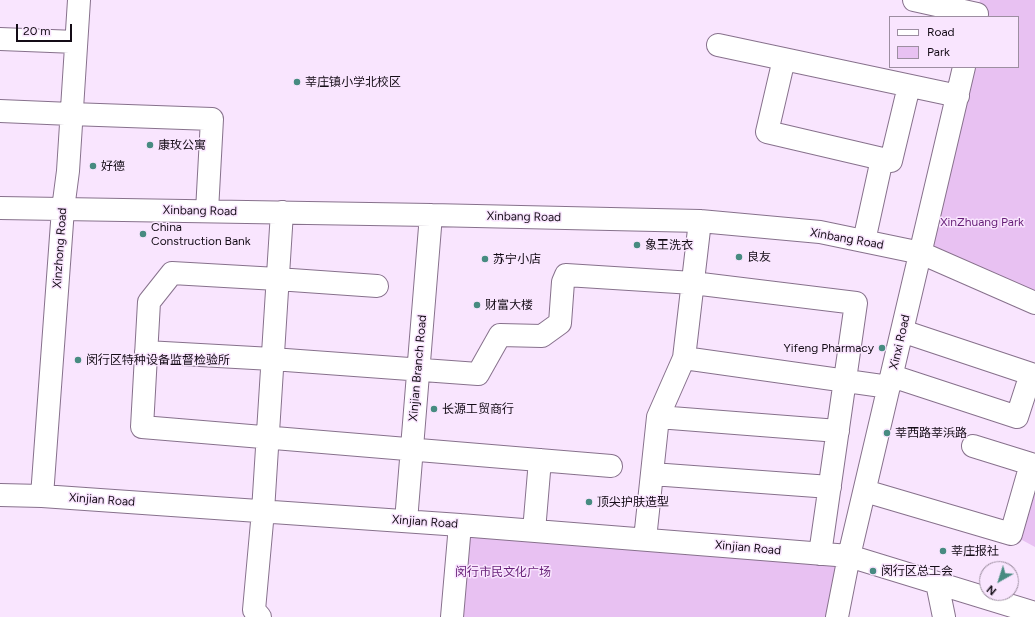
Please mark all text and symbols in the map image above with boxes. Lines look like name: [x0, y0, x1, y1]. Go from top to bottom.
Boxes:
scale bar: [18, 16, 74, 42]
legend: [889, 16, 1019, 68]
text: 20 m: [23, 24, 51, 38]
text: Road: [927, 25, 955, 39]
text: Park: [927, 45, 950, 59]
place label: 莘庄镇小学北校区: [305, 75, 401, 89]
marker: 莘庄镇小学北校区: [292, 77, 302, 87]
place label: 康玫公寓: [158, 138, 206, 152]
marker: 康玫公寓: [145, 140, 155, 150]
place label: 好德: [101, 159, 125, 173]
marker: 好德: [88, 161, 98, 171]
street label: Xinbang Road: [163, 203, 237, 219]
street label: Xinzhong Road: [50, 207, 70, 289]
street label: Xinbang Road: [487, 209, 561, 225]
park label: XinZhuang Park: [940, 215, 1024, 229]
place label: China Construction Bank: [151, 220, 251, 248]
street label: Xinbang Road: [809, 225, 885, 253]
marker: China Construction Bank: [138, 229, 148, 239]
place label: 象王洗衣: [645, 238, 693, 252]
marker: 象王洗衣: [632, 240, 642, 250]
place label: 良友: [747, 250, 771, 264]
place label: 苏宁小店: [493, 252, 541, 266]
marker: 良友: [734, 252, 744, 262]
marker: 苏宁小店: [480, 254, 490, 264]
place label: 财富大楼: [485, 298, 533, 312]
marker: 财富大楼: [472, 300, 482, 310]
street label: Xinxi Road: [887, 313, 913, 371]
street label: Xinjian Branch Road: [406, 314, 430, 422]
place label: Yifeng Pharmacy: [784, 341, 874, 355]
marker: Yifeng Pharmacy: [877, 343, 887, 353]
place label: 闵行区特种设备监督检验所: [86, 353, 230, 367]
marker: 闵行区特种设备监督检验所: [73, 355, 83, 365]
place label: 长源工贸商行: [442, 402, 514, 416]
marker: 长源工贸商行: [429, 404, 439, 414]
place label: 莘西路莘浜路: [895, 426, 967, 440]
marker: 莘西路莘浜路: [882, 428, 892, 438]
street label: Xinjian Road: [68, 491, 136, 509]
place label: 顶尖护肤造型: [597, 495, 669, 509]
marker: 顶尖护肤造型: [584, 497, 594, 507]
street label: Xinjian Road: [391, 513, 459, 531]
street label: Xinjian Road: [714, 538, 782, 558]
place label: 莘庄报社: [951, 544, 999, 558]
marker: 莘庄报社: [938, 546, 948, 556]
north arrow: [979, 561, 1019, 601]
place label: 闵行区总工会: [881, 564, 953, 578]
park label: 闵行市民文化广场: [455, 565, 551, 579]
marker: 闵行区总工会: [868, 566, 878, 576]
text: N: [984, 582, 999, 598]

